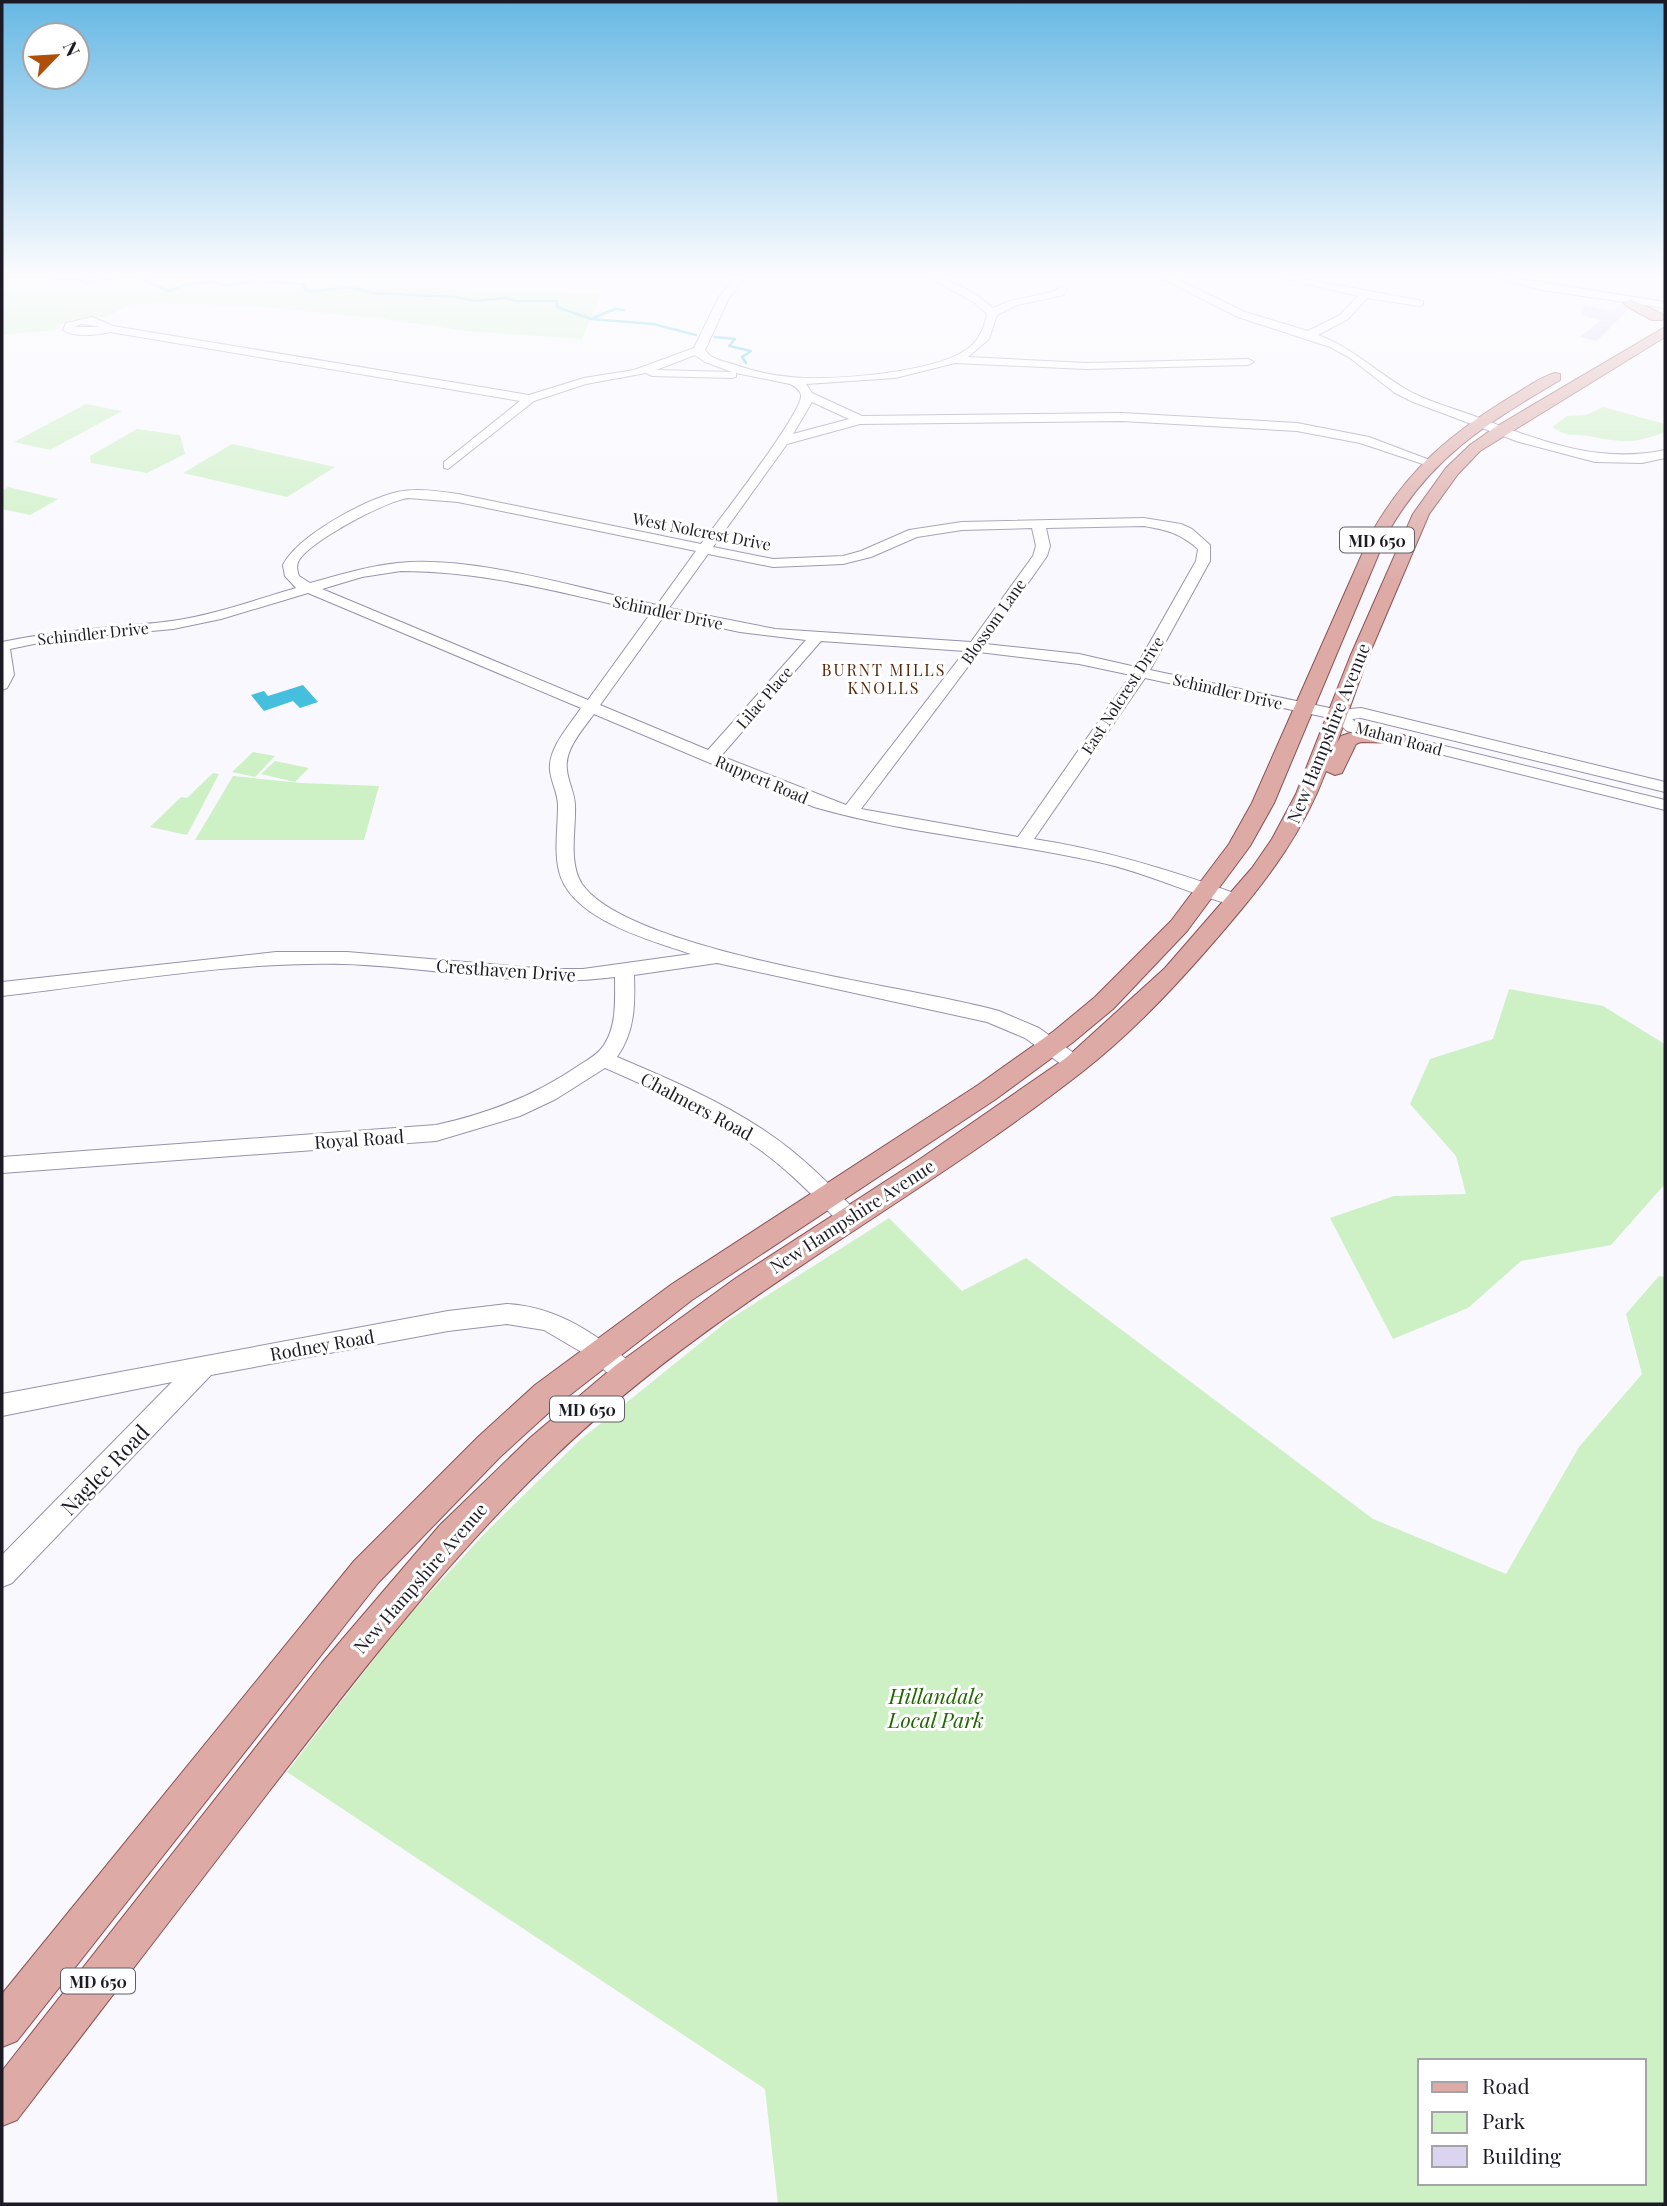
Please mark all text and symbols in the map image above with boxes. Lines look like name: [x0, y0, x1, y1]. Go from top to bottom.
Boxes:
north arrow: [21, 21, 91, 91]
text: N: [58, 37, 87, 60]
street label: West Nolcrest Drive: [630, 507, 773, 555]
road number: MD 650: [1340, 527, 1414, 552]
street label: Blossom Lane: [956, 574, 1030, 668]
street label: Schindler Drive: [611, 590, 725, 634]
street label: Schindler Drive: [36, 617, 150, 649]
street label: East Nolcrest Drive: [1076, 632, 1168, 758]
street label: New Hampshire Avenue: [1281, 639, 1375, 827]
district label: BURNT MILLS KNOLLS: [822, 659, 946, 698]
street label: Lilac Place: [731, 661, 797, 733]
street label: Schindler Drive: [1171, 668, 1285, 714]
street label: Mahan Road: [1353, 716, 1445, 760]
street label: Ruppert Road: [712, 750, 812, 808]
street label: Cresthaven Drive: [435, 953, 577, 987]
street label: Chalmers Road: [637, 1066, 758, 1146]
street label: Royal Road: [313, 1124, 405, 1154]
street label: New Hampshire Avenue: [765, 1154, 939, 1278]
street label: Rodney Road: [268, 1324, 377, 1366]
road number: MD 650: [550, 1396, 624, 1422]
street label: Naglee Road: [54, 1418, 154, 1520]
street label: New Hampshire Avenue: [348, 1498, 492, 1658]
park label: Hillandale Local Park: [887, 1681, 984, 1733]
road number: MD 650: [61, 1968, 135, 1994]
legend: [1418, 2059, 1646, 2185]
text: Road: [1482, 2071, 1530, 2099]
text: Park: [1482, 2106, 1526, 2134]
text: Building: [1482, 2141, 1561, 2169]

